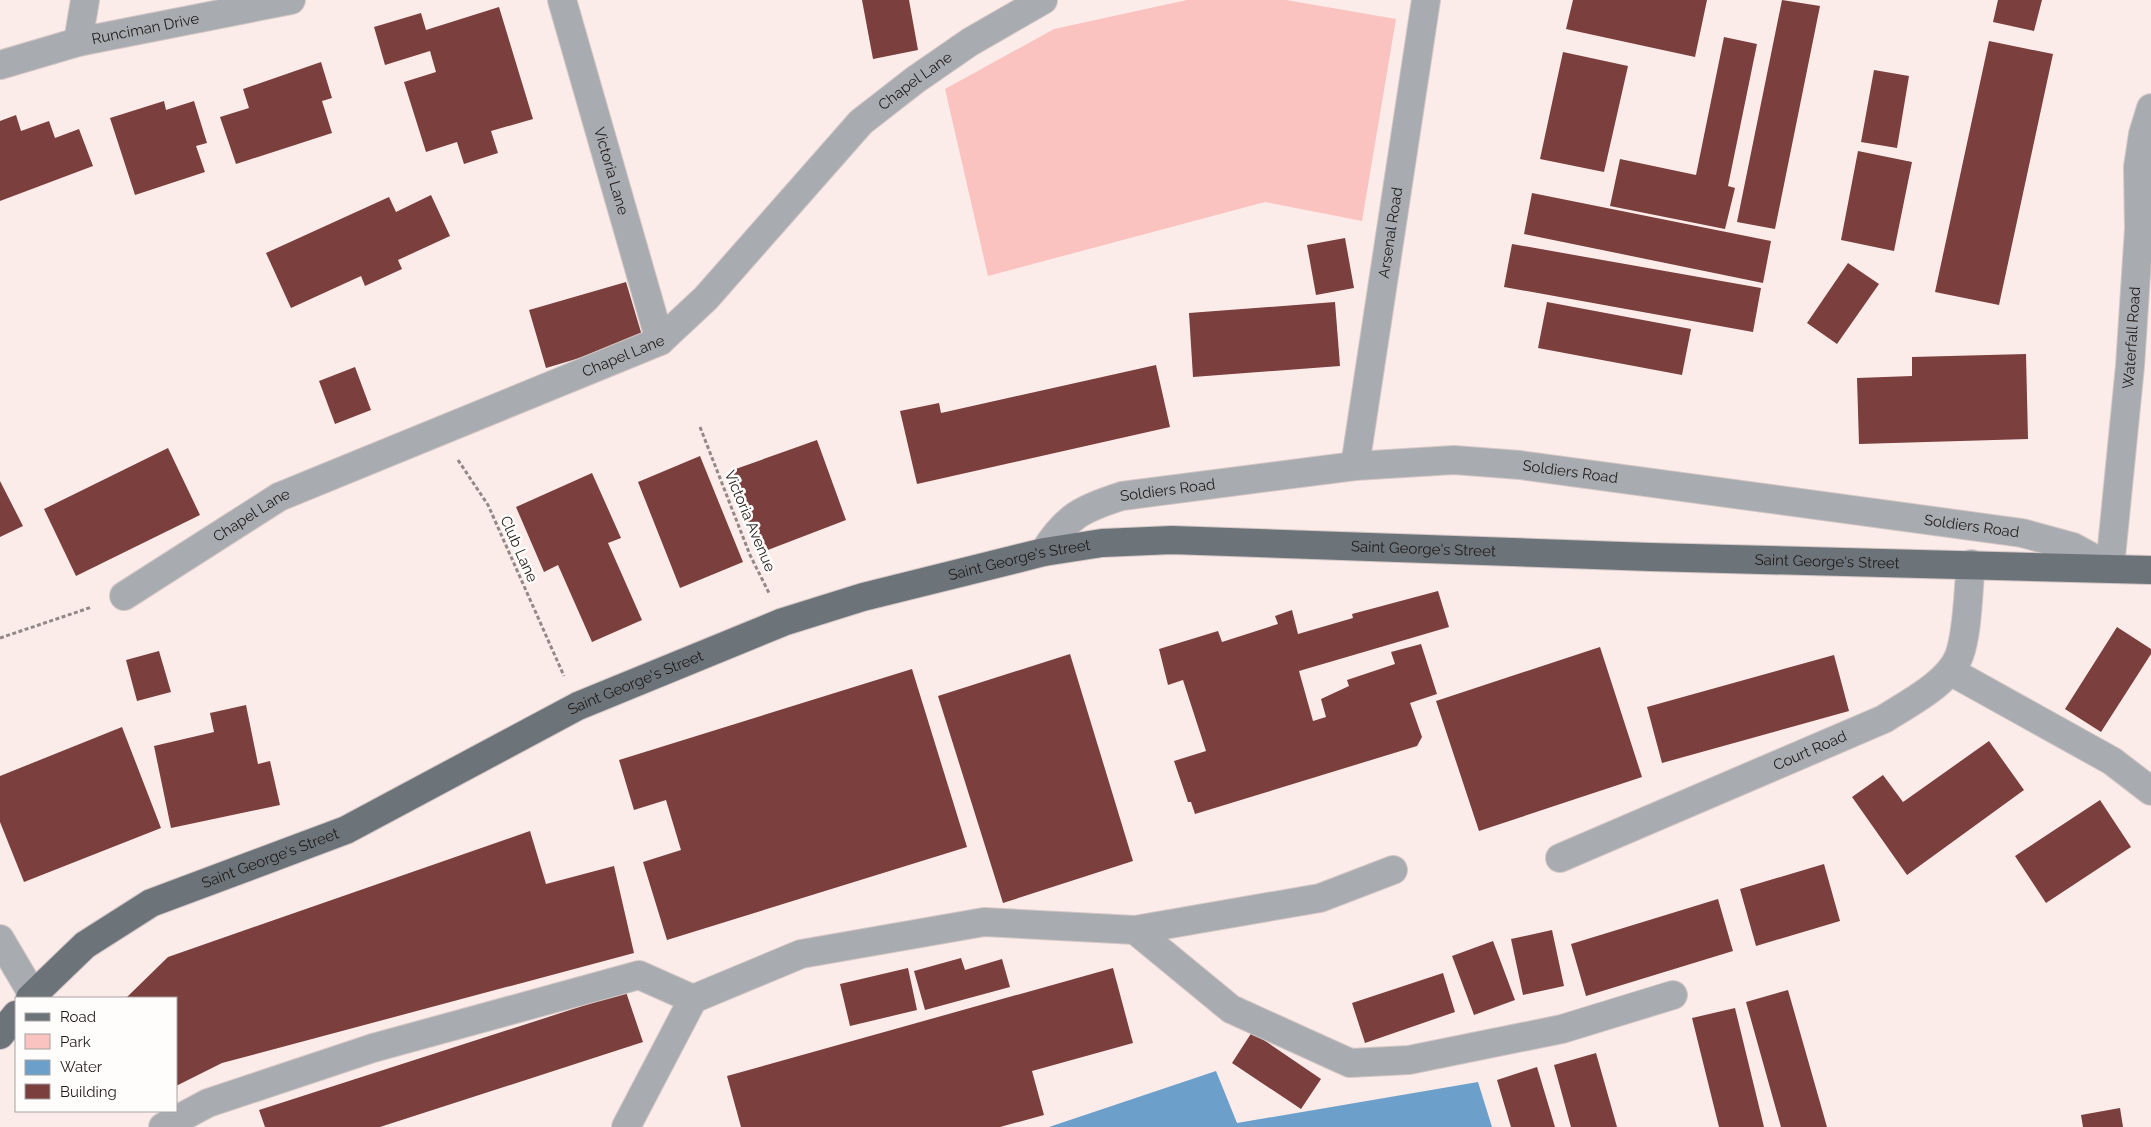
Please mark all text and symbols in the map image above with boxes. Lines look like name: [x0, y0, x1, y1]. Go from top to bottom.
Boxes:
street label: Runciman Drive: [90, 9, 201, 48]
street label: Chapel Lane: [875, 48, 956, 114]
street label: Victoria Lane: [590, 125, 632, 217]
street label: Arsenal Road: [1375, 186, 1406, 279]
street label: Waterfall Road: [2119, 286, 2144, 390]
street label: Chapel Lane: [580, 331, 667, 381]
street label: Soldiers Road: [1522, 456, 1619, 487]
street label: Victoria Avenue: [721, 468, 780, 574]
street label: Soldiers Road: [1119, 475, 1216, 505]
street label: Chapel Lane: [210, 485, 293, 546]
street label: Soldiers Road: [1923, 511, 2020, 542]
street label: Club Lane: [496, 513, 542, 585]
street label: Saint George's Street: [946, 536, 1092, 584]
street label: Saint George's Street: [1350, 537, 1496, 561]
street label: Saint George's Street: [1754, 551, 1900, 572]
street label: Saint George's Street: [565, 647, 706, 719]
street label: Court Road: [1770, 727, 1850, 774]
street label: Saint George's Street: [199, 824, 341, 892]
legend: [15, 997, 178, 1112]
text: Road: [60, 1008, 96, 1026]
text: Park: [60, 1033, 91, 1051]
text: Water: [60, 1058, 103, 1076]
text: Building: [60, 1083, 117, 1101]

